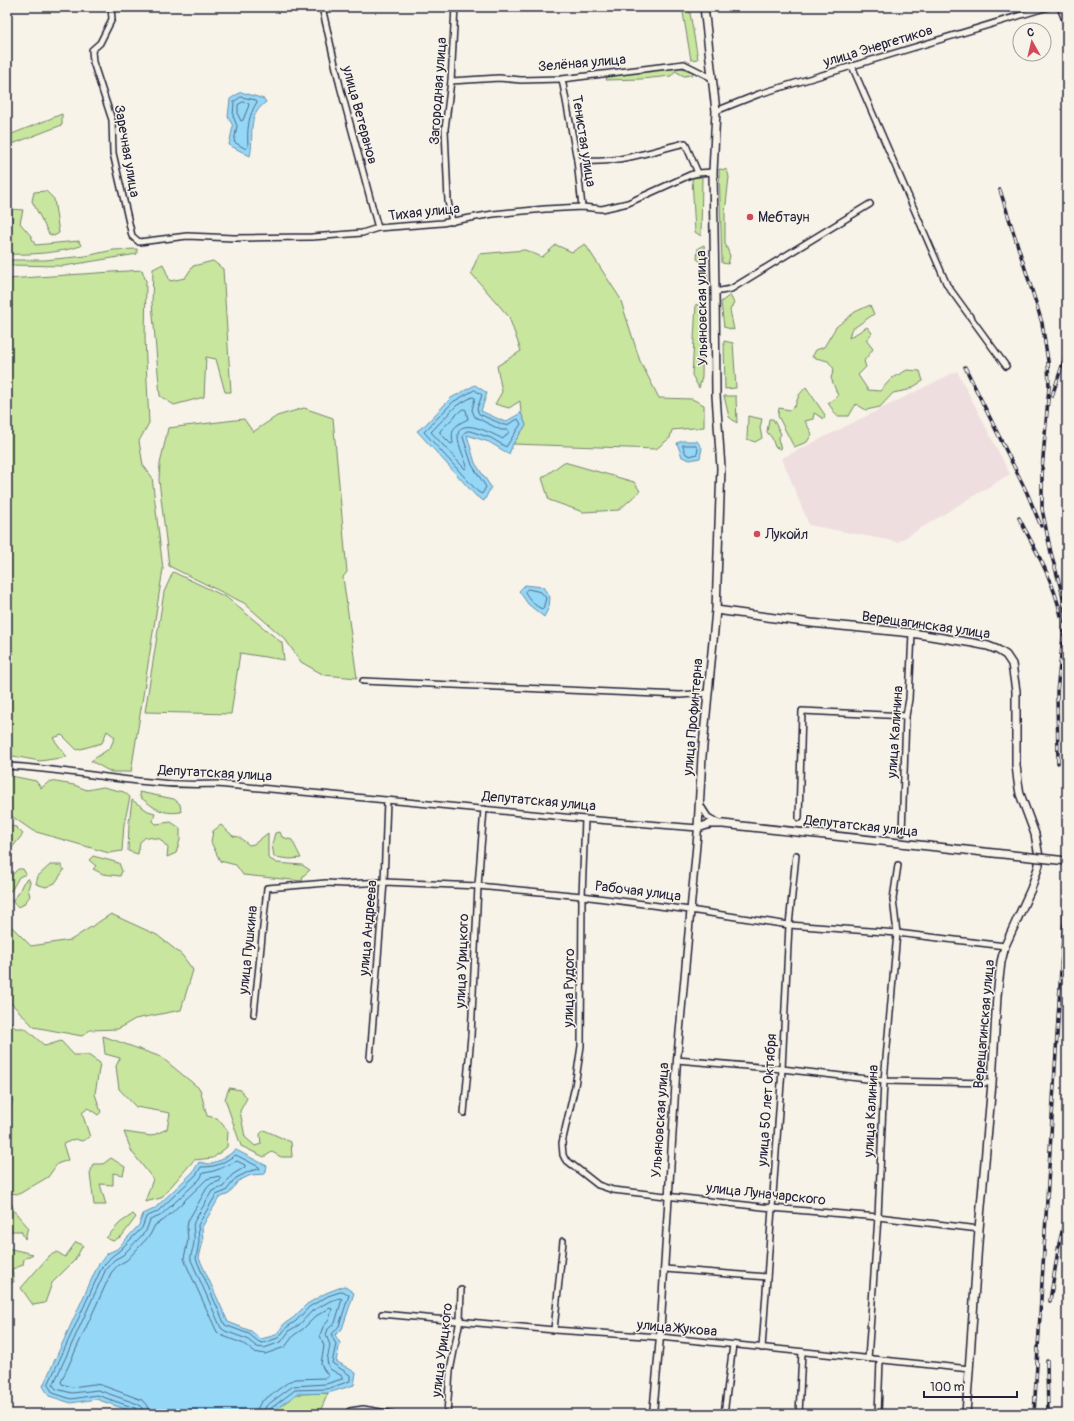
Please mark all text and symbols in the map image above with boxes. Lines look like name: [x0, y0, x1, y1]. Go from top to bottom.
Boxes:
street label: улица Энергетиков: [820, 21, 935, 71]
north arrow: [1012, 22, 1052, 62]
text: С: [1026, 26, 1035, 40]
street label: Загородная улица: [426, 37, 450, 145]
street label: Зелёная улица: [537, 51, 627, 75]
street label: улица Ветеранов: [338, 63, 381, 166]
street label: Тенистая улица: [568, 94, 600, 188]
street label: Заречная улица: [111, 103, 143, 199]
street label: Тихая улица: [387, 200, 461, 224]
place label: Мебтаун: [758, 209, 810, 226]
marker: Мебтаун: [745, 212, 755, 222]
street label: Ульяновская улица: [692, 250, 712, 366]
place label: Лукойл: [764, 526, 808, 543]
marker: Лукойл: [752, 529, 762, 539]
street label: Верещагинская улица: [861, 608, 991, 642]
street label: улица Профинтерна: [679, 658, 707, 777]
street label: улица Калинина: [883, 685, 907, 780]
street label: Депутатская улица: [156, 761, 273, 784]
street label: Депутатская улица: [480, 787, 597, 814]
street label: Депутатская улица: [802, 811, 919, 840]
street label: Рабочая улица: [594, 877, 682, 905]
street label: улица Андреева: [355, 879, 381, 978]
street label: улица Пушкина: [235, 905, 261, 996]
street label: улица Урицкого: [452, 913, 472, 1010]
street label: улица Рудого: [560, 948, 578, 1029]
street label: Верещагинская улица: [970, 959, 998, 1089]
street label: улица 50 лет Октября: [754, 1033, 780, 1168]
street label: Ульяновская улица: [647, 1062, 673, 1178]
street label: улица Калинина: [860, 1064, 882, 1159]
street label: улица Луначарского: [704, 1179, 827, 1209]
street label: улица Урицкого: [428, 1301, 456, 1399]
street label: улица Жукова: [635, 1316, 718, 1340]
scale bar: [924, 1373, 1017, 1399]
text: 100 m: [930, 1380, 965, 1395]

